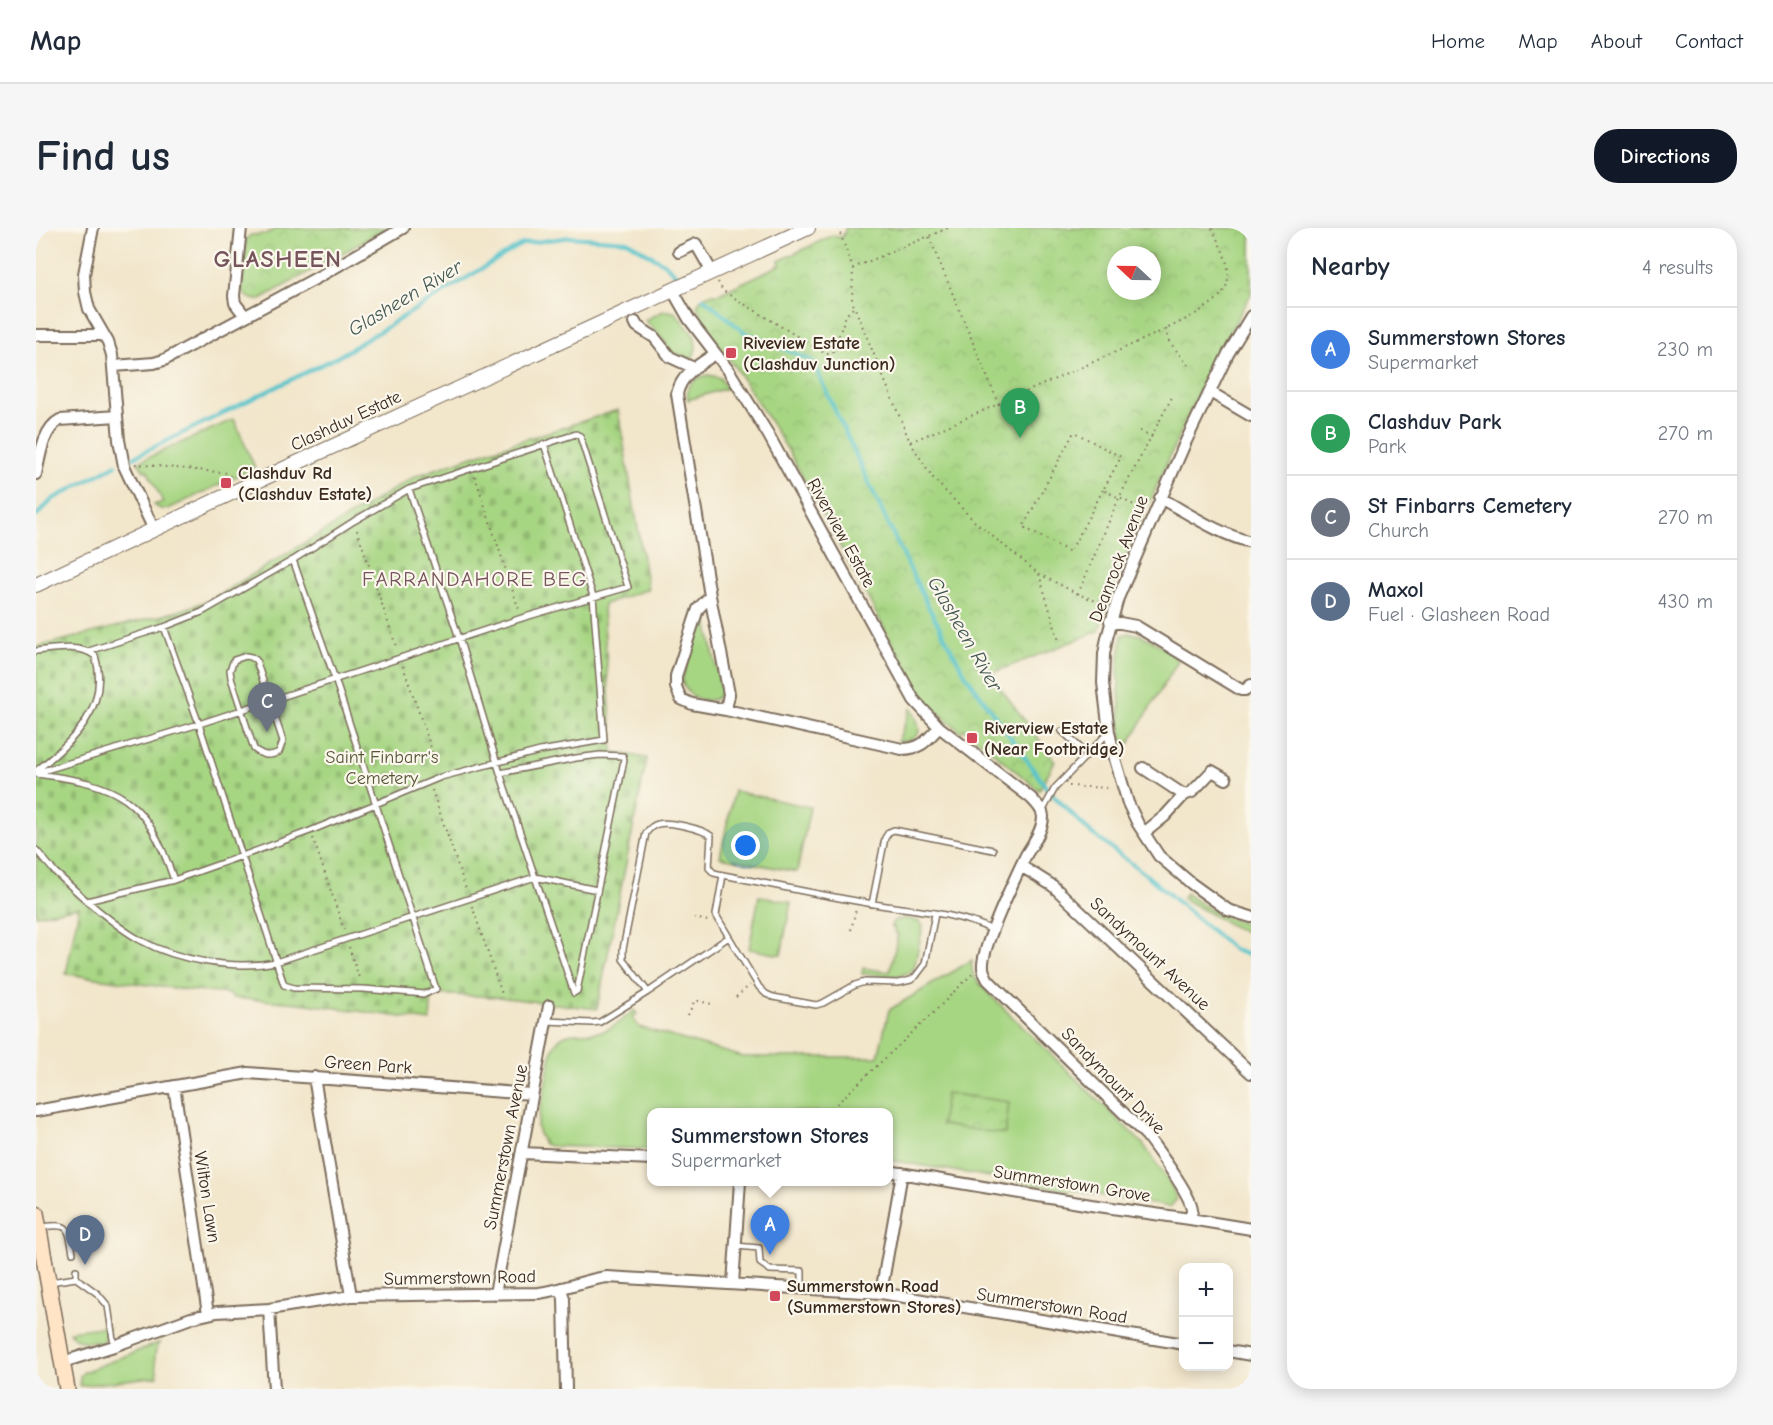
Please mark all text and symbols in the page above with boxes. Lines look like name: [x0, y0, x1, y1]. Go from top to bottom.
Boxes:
text: Map: [30, 25, 81, 57]
text: Home: [1431, 29, 1485, 53]
text: Map: [1518, 29, 1558, 53]
text: About: [1591, 29, 1642, 53]
text: Contact: [1675, 29, 1743, 53]
button: Directions: [1594, 129, 1737, 183]
text: Find us: [36, 132, 170, 181]
district label: GLASHEEN: [214, 245, 342, 273]
north arrow: [1107, 246, 1161, 300]
text: Nearby: [1311, 252, 1390, 282]
water label: Glasheen River: [344, 254, 467, 341]
text: 4 results: [1642, 256, 1713, 279]
text: Summerstown Stores: [1368, 325, 1565, 351]
place label: Riveview Estate (Clashduv Junction): [743, 333, 895, 375]
text: A: [1325, 338, 1336, 361]
text: 230 m: [1657, 338, 1713, 361]
marker: Riveview Estate (Clashduv Junction): [724, 346, 738, 360]
text: Supermarket: [1368, 351, 1478, 374]
street label: Clashduv Estate: [287, 386, 405, 456]
pin: B: [1000, 388, 1040, 438]
text: Clashduv Park: [1368, 409, 1502, 435]
text: B: [1324, 422, 1337, 445]
text: 270 m: [1658, 422, 1713, 445]
text: Park: [1368, 435, 1406, 458]
place label: Clashduv Rd (Clashduv Estate): [238, 463, 372, 505]
street label: Riverview Estate: [802, 475, 880, 591]
marker: Clashduv Rd (Clashduv Estate): [219, 476, 233, 490]
street label: Deanrock Avenue: [1085, 493, 1153, 625]
text: St Finbarrs Cemetery: [1368, 493, 1572, 519]
text: C: [1324, 506, 1337, 529]
text: 270 m: [1658, 506, 1713, 529]
text: Church: [1368, 519, 1429, 542]
district label: FARRANDAHORE BEG: [362, 567, 588, 591]
water label: Glasheen River: [923, 573, 1008, 696]
text: Maxol: [1368, 577, 1424, 603]
text: D: [1324, 590, 1337, 613]
text: 430 m: [1658, 590, 1713, 613]
text: Fuel · Glasheen Road: [1368, 603, 1550, 626]
pin: C: [248, 682, 286, 732]
place label: Riverview Estate (Near Footbridge): [984, 718, 1124, 760]
marker: Riverview Estate (Near Footbridge): [965, 731, 979, 745]
park label: Saint Finbarr's Cemetery: [325, 747, 439, 789]
your location: [731, 831, 760, 860]
street label: Sandymount Avenue: [1086, 893, 1214, 1015]
street label: Sandymount Drive: [1057, 1023, 1169, 1139]
street label: Green Park: [323, 1051, 413, 1079]
street label: Summerstown Avenue: [480, 1062, 532, 1232]
popup: [647, 1108, 893, 1186]
text: Summerstown Stores: [671, 1123, 869, 1149]
text: Supermarket: [671, 1149, 781, 1172]
street label: Wilton Lawn: [189, 1150, 225, 1244]
street label: Summerstown Grove: [992, 1161, 1152, 1207]
pin: A: [750, 1206, 790, 1255]
pin: D: [65, 1216, 104, 1265]
map controls: [1179, 1263, 1233, 1371]
button: +: [1179, 1263, 1233, 1317]
street label: Summerstown Road: [384, 1266, 536, 1290]
place label: Summerstown Road (Summerstown Stores): [787, 1276, 961, 1318]
street label: Summerstown Road: [975, 1284, 1129, 1328]
marker: Summerstown Road (Summerstown Stores): [768, 1289, 782, 1303]
button: −: [1179, 1317, 1233, 1371]

